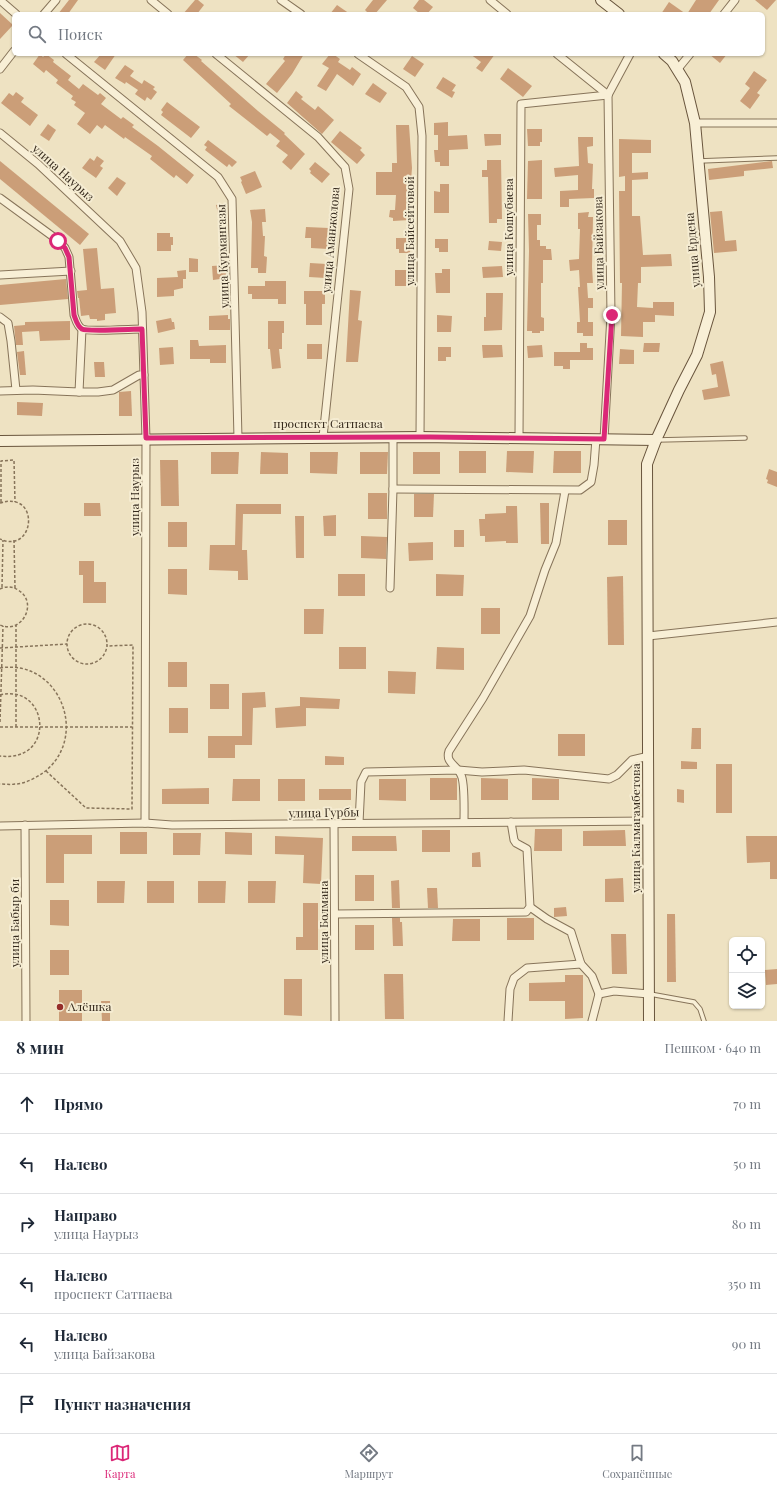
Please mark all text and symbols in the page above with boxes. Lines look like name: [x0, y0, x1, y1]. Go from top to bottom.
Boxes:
search box: [12, 12, 765, 56]
icon: search: [26, 23, 48, 45]
text: Поиск: [58, 24, 103, 44]
street label: улица Наурыз: [29, 140, 98, 205]
street label: улица Байсейтовой: [401, 176, 417, 287]
street label: улица Кошубаева: [500, 178, 516, 277]
street label: улица Аманжолова: [317, 186, 343, 295]
street label: улица Байзакова: [589, 196, 607, 291]
street label: улица Курмангазы: [212, 204, 232, 309]
street label: улица Ердена: [681, 212, 703, 289]
route start: [49, 232, 67, 250]
route end: [603, 306, 621, 324]
street label: проспект Сатпаева: [273, 415, 383, 431]
street label: улица Наурыз: [126, 458, 142, 537]
street label: улица Калмагамбетова: [627, 763, 643, 894]
street label: улица Гурбы: [288, 803, 359, 821]
street label: улица Бабыр би: [6, 878, 22, 968]
street label: улица Болмана: [315, 881, 331, 964]
map controls: [729, 937, 765, 1009]
button: locate: [729, 937, 765, 973]
button: layers: [729, 973, 765, 1009]
place label: Алёшка: [67, 998, 111, 1014]
marker: Алёшка: [55, 1002, 65, 1012]
text: 8 мин: [16, 1036, 64, 1058]
text: Пешком · 640 m: [665, 1039, 761, 1056]
icon: ahead: [16, 1093, 38, 1115]
text: Прямо: [54, 1094, 103, 1114]
text: 70 m: [733, 1095, 761, 1112]
icon: left: [16, 1153, 38, 1175]
text: Налево: [54, 1154, 107, 1174]
text: 50 m: [733, 1155, 761, 1172]
text: Направо: [54, 1205, 117, 1225]
icon: right: [16, 1213, 38, 1235]
text: 80 m: [732, 1215, 761, 1232]
text: улица Наурыз: [54, 1225, 139, 1242]
text: Налево: [54, 1265, 107, 1285]
icon: left: [16, 1273, 38, 1295]
text: 350 m: [727, 1275, 761, 1292]
text: проспект Сатпаева: [54, 1285, 173, 1302]
text: Налево: [54, 1325, 107, 1345]
icon: left: [16, 1333, 38, 1355]
text: 90 m: [732, 1335, 761, 1352]
text: улица Байзакова: [54, 1345, 155, 1362]
icon: arrive: [16, 1393, 38, 1415]
text: Пункт назначения: [54, 1394, 191, 1414]
tab: Карта: [105, 1442, 135, 1481]
tab: Маршрут: [345, 1442, 393, 1481]
tab: Сохранённые: [602, 1442, 672, 1481]

